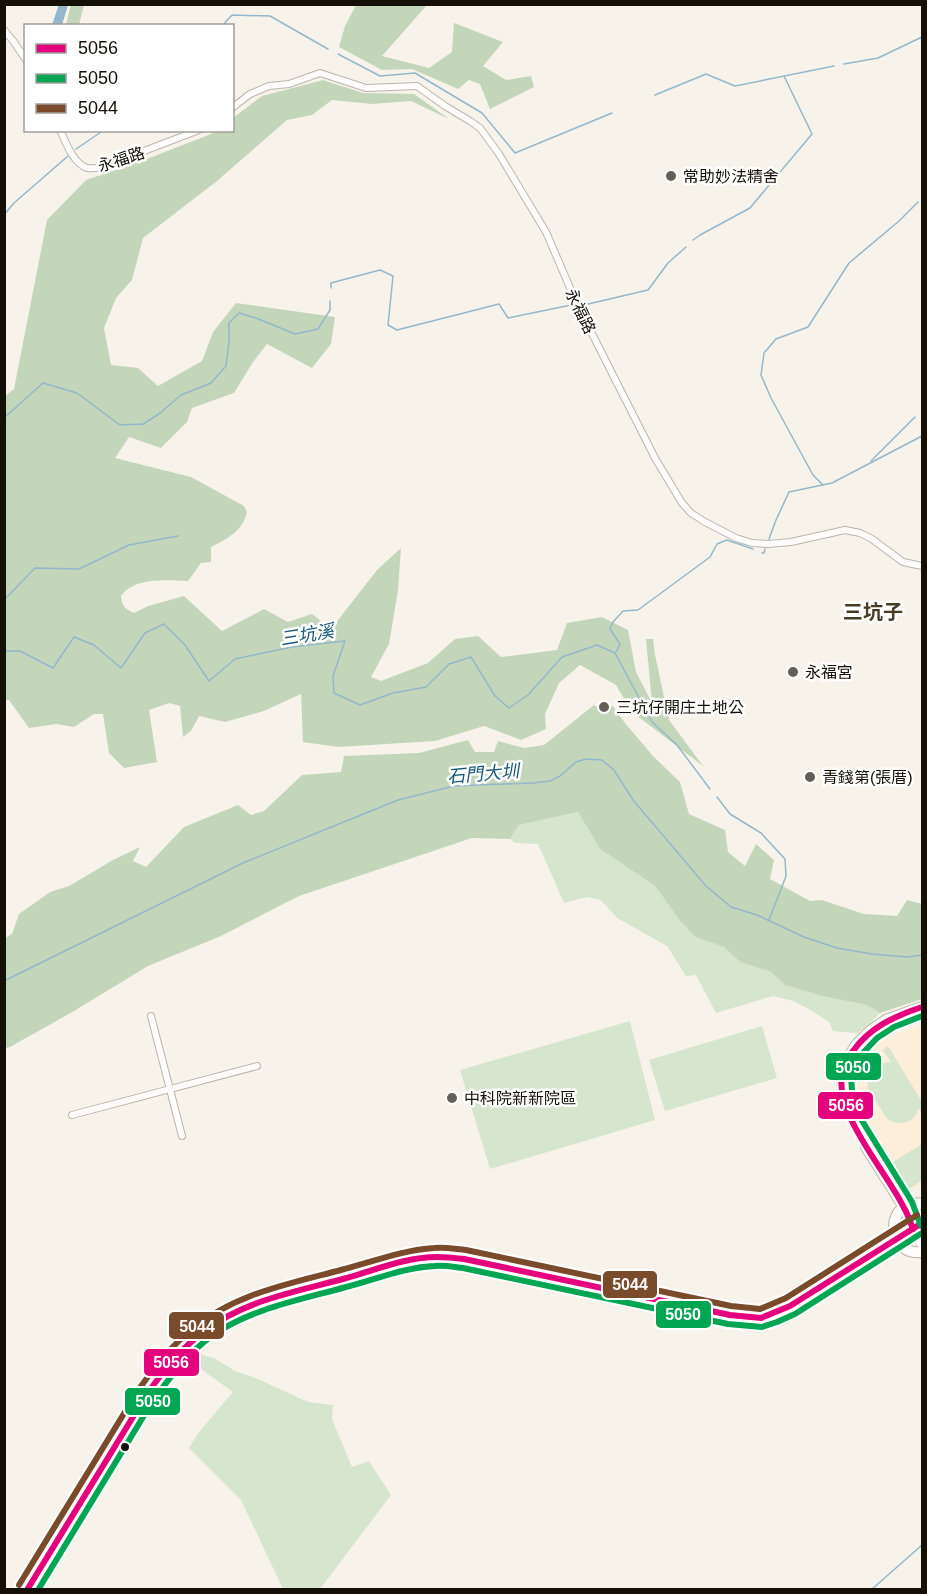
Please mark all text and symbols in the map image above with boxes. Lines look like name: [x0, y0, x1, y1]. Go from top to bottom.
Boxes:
legend: [24, 24, 234, 132]
text: 5056: [78, 38, 118, 58]
text: 5050: [78, 68, 118, 88]
text: 5044: [78, 98, 118, 118]
street label: 永福路: [96, 144, 147, 175]
place label: 常助妙法精舍: [683, 168, 779, 185]
marker: 常助妙法精舍: [664, 169, 678, 183]
street label: 永福路: [562, 286, 599, 337]
district label: 三坑子: [843, 601, 903, 623]
water label: 三坑溪: [279, 620, 338, 649]
place label: 永福宮: [805, 664, 853, 681]
marker: 永福宮: [786, 665, 800, 679]
place label: 三坑仔開庄土地公: [616, 699, 744, 716]
marker: 三坑仔開庄土地公: [597, 700, 611, 714]
water label: 石門大圳: [446, 761, 523, 787]
place label: 青錢第(張厝): [822, 769, 913, 786]
marker: 青錢第(張厝): [803, 770, 817, 784]
line badge: 5050: [825, 1052, 882, 1081]
text: 5050: [835, 1059, 871, 1076]
place label: 中科院新新院區: [464, 1090, 576, 1107]
marker: 中科院新新院區: [445, 1091, 459, 1105]
line badge: 5056: [817, 1091, 874, 1120]
text: 5056: [828, 1097, 864, 1114]
line badge: 5044: [602, 1270, 658, 1299]
text: 5044: [612, 1276, 648, 1293]
line badge: 5050: [655, 1300, 712, 1329]
text: 5050: [665, 1306, 701, 1323]
line badge: 5044: [168, 1311, 225, 1340]
text: 5044: [179, 1318, 215, 1335]
line badge: 5056: [143, 1348, 200, 1377]
text: 5056: [153, 1354, 189, 1371]
line badge: 5050: [124, 1387, 181, 1416]
text: 5050: [135, 1393, 171, 1410]
unlabelled marker: [119, 1441, 131, 1453]

